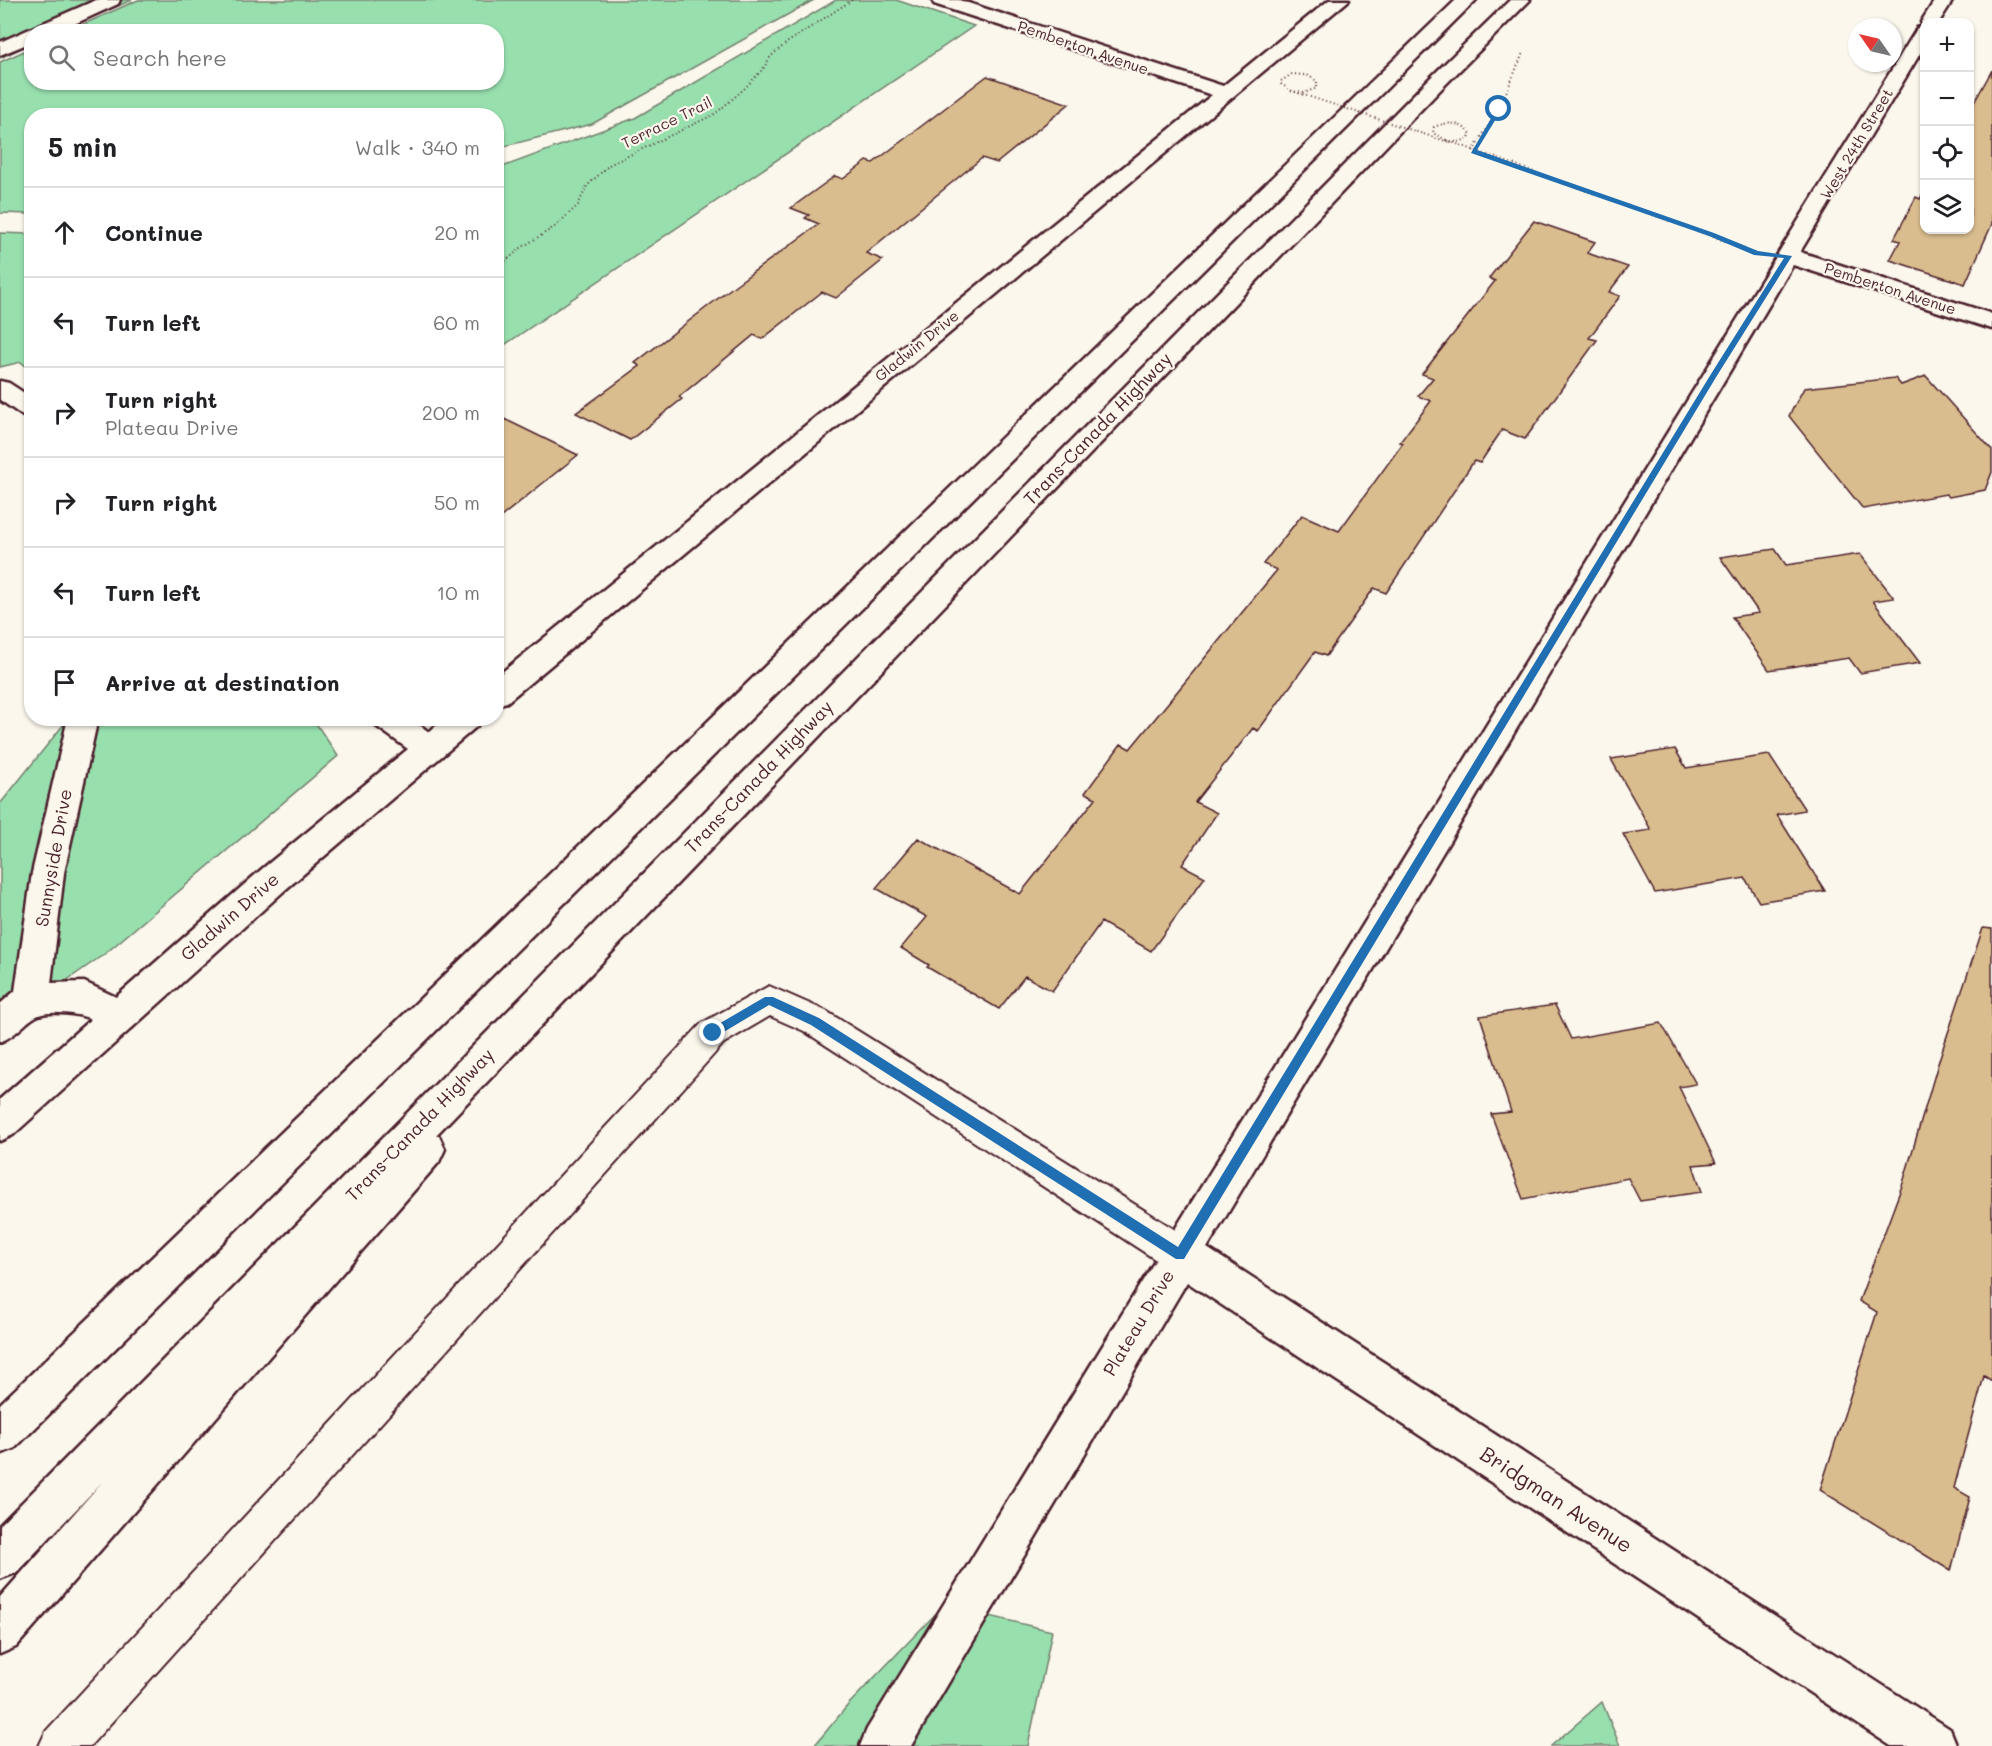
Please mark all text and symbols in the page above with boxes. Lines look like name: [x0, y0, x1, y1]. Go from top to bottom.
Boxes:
street label: Pemberton Avenue: [1015, 15, 1151, 79]
north arrow: [1848, 18, 1902, 72]
map controls: [1920, 18, 1974, 234]
button: +: [1920, 18, 1974, 72]
search box: [24, 24, 504, 90]
icon: search: [45, 41, 78, 74]
text: Search here: [93, 43, 227, 72]
button: −: [1920, 72, 1974, 126]
street label: West 24th Street: [1815, 84, 1897, 203]
street label: Terrace Trail: [618, 92, 715, 153]
route start: [1485, 95, 1511, 121]
button: locate: [1920, 126, 1974, 180]
text: 5 min: [48, 130, 117, 164]
text: Walk · 340 m: [355, 134, 480, 160]
button: layers: [1920, 180, 1974, 234]
icon: ahead: [48, 216, 81, 249]
text: Continue: [105, 218, 203, 247]
text: 20 m: [434, 219, 480, 245]
street label: Pemberton Avenue: [1822, 257, 1959, 319]
street label: Gladwin Drive: [870, 305, 963, 385]
icon: left: [48, 306, 81, 339]
text: Turn left: [105, 308, 201, 337]
text: 60 m: [433, 309, 480, 335]
street label: Trans-Canada Highway: [1018, 347, 1177, 510]
text: Turn right: [105, 385, 217, 414]
icon: right: [48, 396, 81, 429]
text: 200 m: [422, 399, 480, 425]
text: Plateau Drive: [105, 414, 239, 440]
icon: right: [48, 486, 81, 519]
text: Turn right: [105, 488, 217, 517]
text: 50 m: [434, 489, 480, 515]
icon: left: [48, 576, 81, 609]
text: Turn left: [105, 578, 201, 607]
text: 10 m: [436, 579, 480, 605]
icon: arrive: [48, 666, 81, 699]
text: Arrive at destination: [105, 668, 340, 697]
street label: Trans-Canada Highway: [679, 695, 838, 858]
street label: Sunnyside Drive: [29, 787, 77, 929]
street label: Gladwin Drive: [175, 867, 284, 966]
route end: [699, 1019, 725, 1045]
street label: Trans-Canada Highway: [340, 1043, 499, 1206]
street label: Plateau Drive: [1097, 1265, 1179, 1380]
street label: Bridgman Avenue: [1476, 1439, 1638, 1558]

